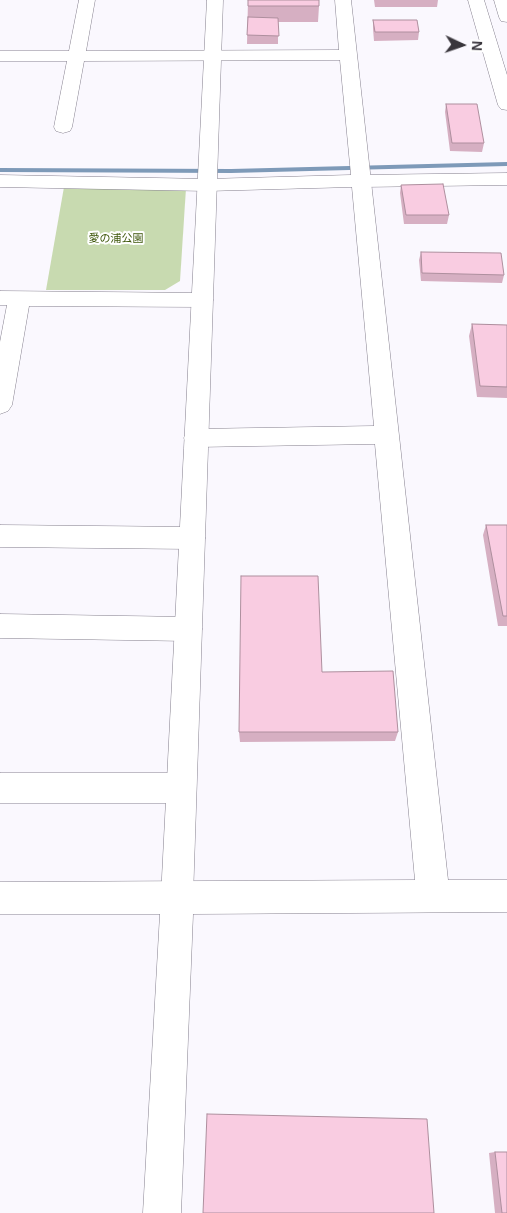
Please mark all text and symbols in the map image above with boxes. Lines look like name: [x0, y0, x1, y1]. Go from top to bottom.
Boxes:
north arrow: [437, 20, 487, 70]
text: N: [469, 40, 485, 51]
park label: 愛の浦公園: [89, 232, 143, 246]

